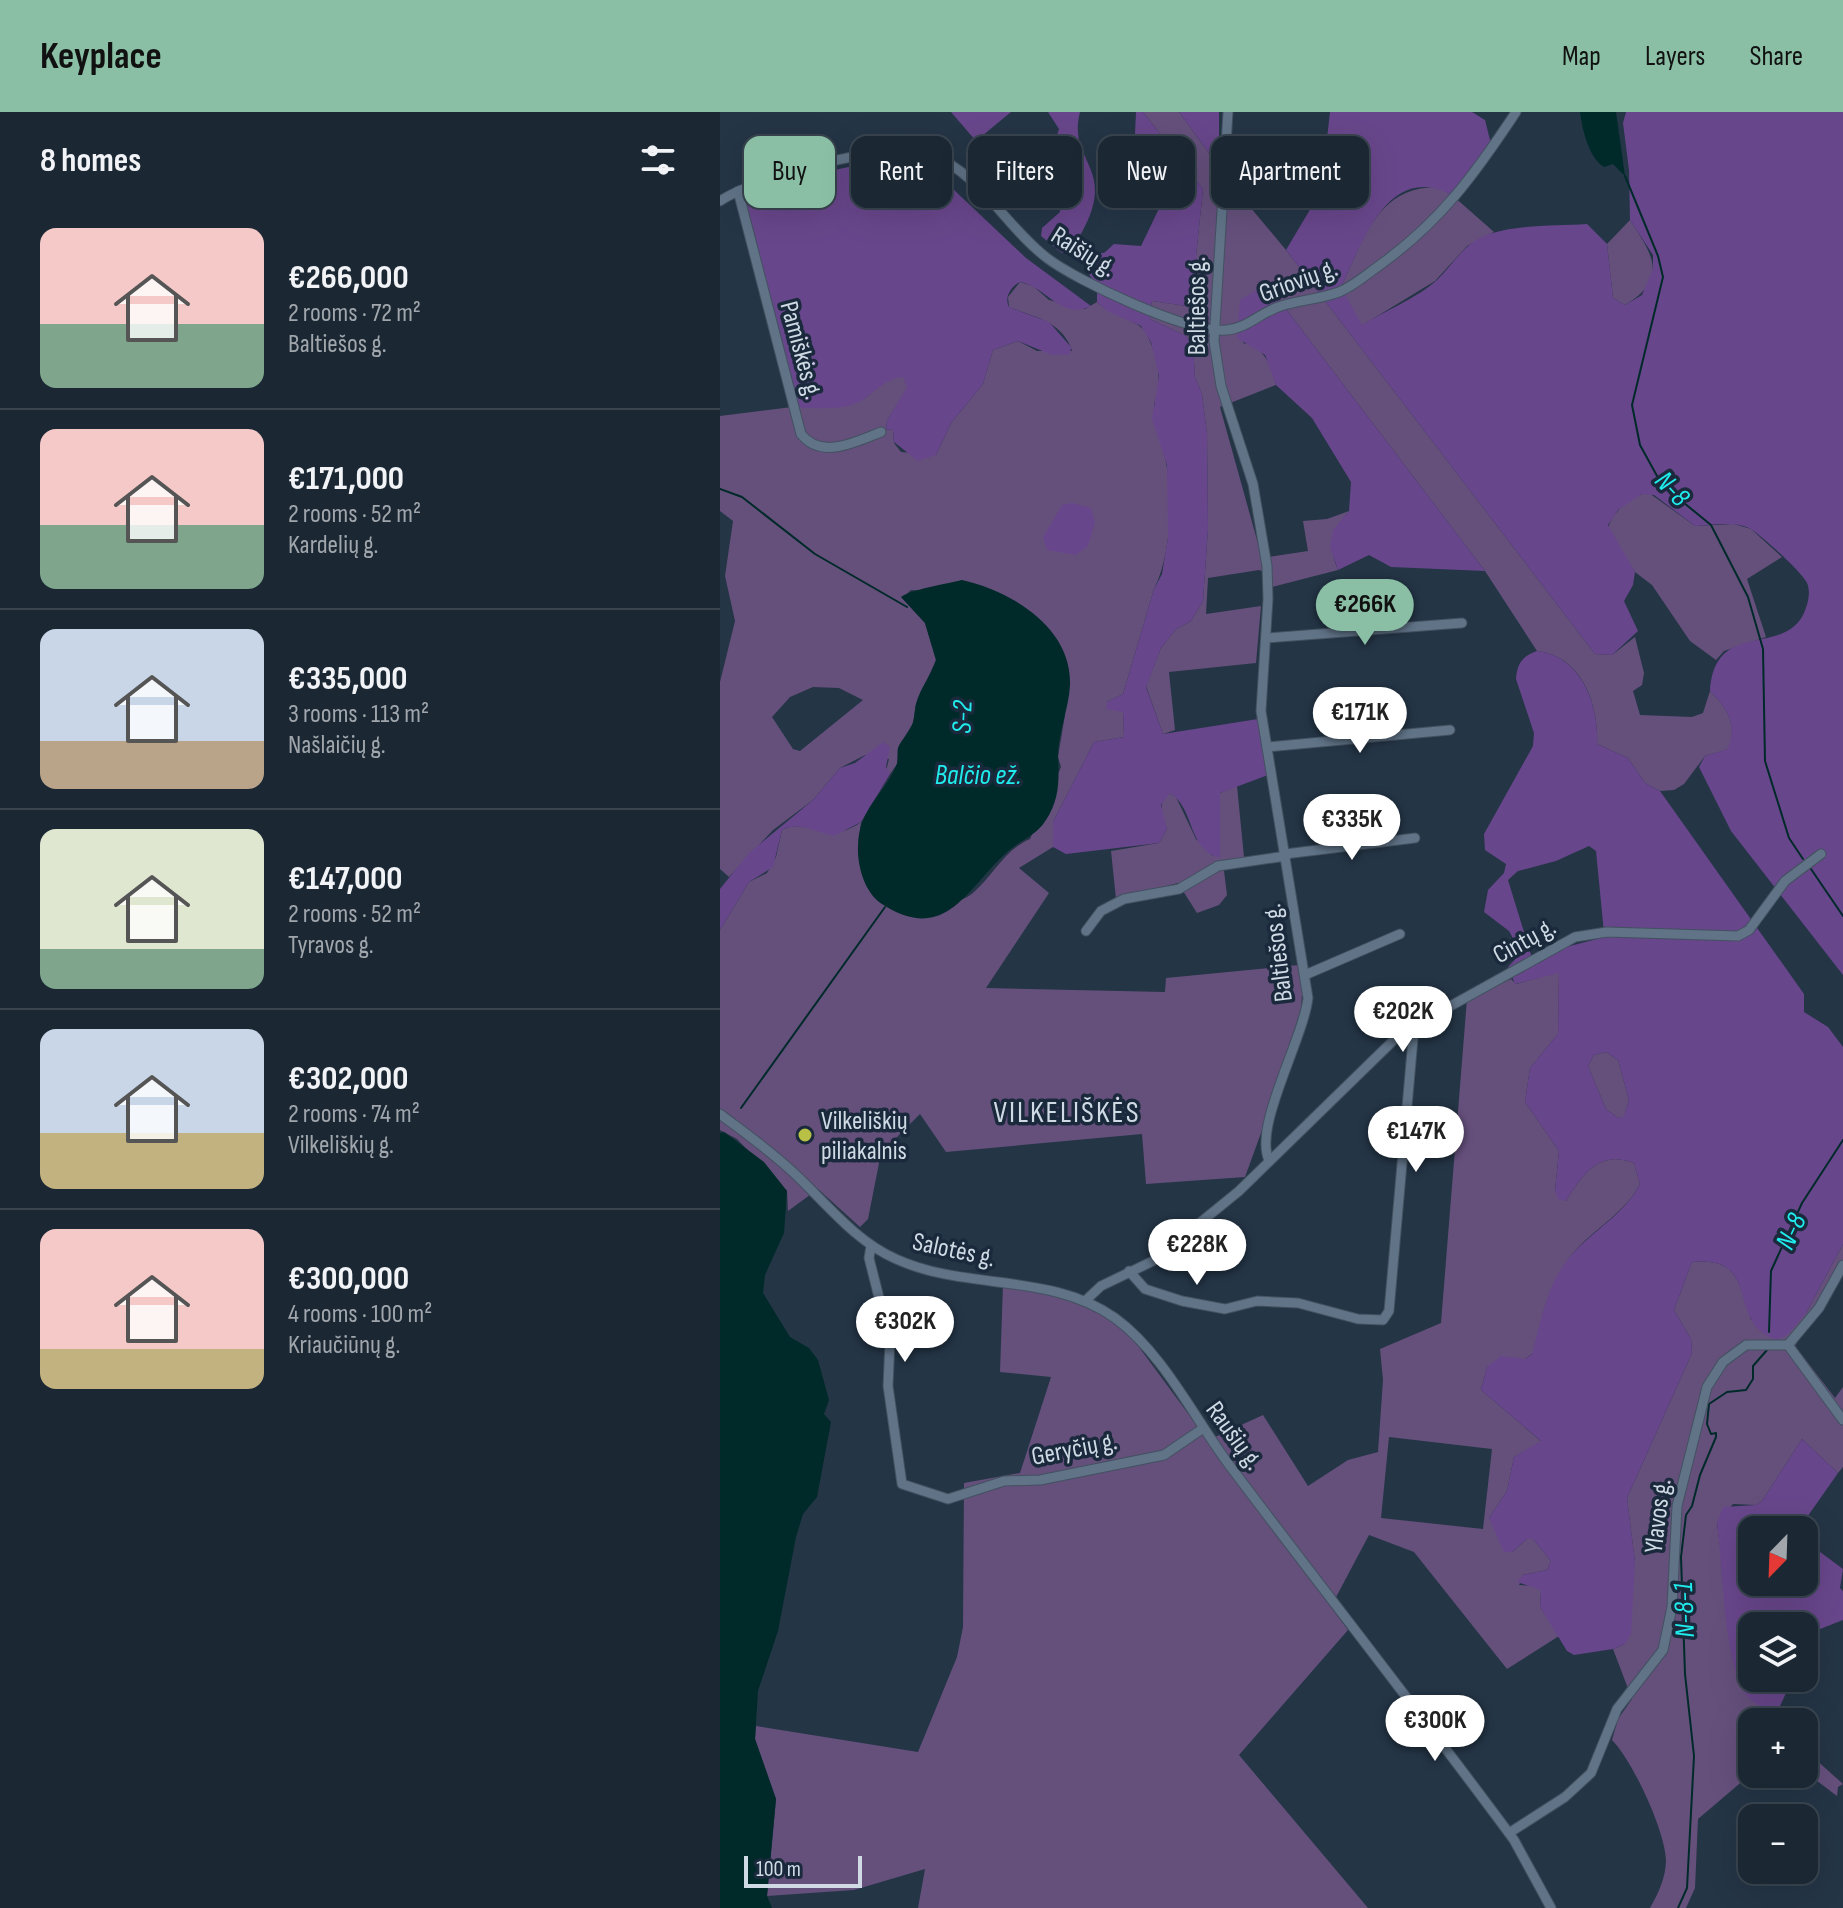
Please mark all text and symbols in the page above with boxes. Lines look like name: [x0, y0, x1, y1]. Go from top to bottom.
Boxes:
text: Keyplace: [40, 34, 162, 79]
text: Map: [1562, 40, 1601, 73]
text: Layers: [1645, 40, 1705, 73]
text: Share: [1749, 40, 1803, 73]
chip: Buy: [744, 136, 835, 208]
chip: Rent: [851, 136, 952, 208]
chip: Filters: [968, 136, 1082, 208]
chip: New: [1098, 136, 1195, 208]
chip: Apartment: [1211, 136, 1369, 208]
icon: filters: [636, 138, 680, 182]
text: 8 homes: [40, 140, 141, 181]
street label: Raišių g.: [1045, 220, 1122, 284]
street label: Griovių g.: [1255, 253, 1342, 310]
text: €266,000: [288, 257, 409, 298]
street label: Baltiešos g.: [1182, 257, 1213, 355]
icon: home: [104, 260, 200, 356]
text: 2 rooms · 72 m²: [288, 298, 421, 329]
street label: Pamiškės g.: [773, 298, 828, 403]
text: Baltiešos g.: [288, 329, 387, 360]
text: €171,000: [288, 458, 404, 499]
icon: home: [104, 461, 200, 557]
water label: N-8: [1648, 465, 1696, 513]
text: 2 rooms · 52 m²: [288, 499, 421, 530]
text: Kardelių g.: [288, 530, 378, 561]
pin: €266K: [1309, 579, 1421, 647]
text: €266K: [1334, 589, 1396, 620]
text: €335,000: [288, 658, 408, 699]
icon: home: [104, 661, 200, 757]
pin: €171K: [1304, 687, 1416, 755]
text: €171K: [1331, 697, 1389, 728]
text: 3 rooms · 113 m²: [288, 699, 429, 730]
water label: S-2: [945, 699, 980, 734]
text: Našlaičių g.: [288, 730, 386, 761]
water label: Balčio ež.: [935, 759, 1021, 792]
pin: €335K: [1296, 794, 1408, 862]
text: €335K: [1321, 804, 1383, 835]
text: €147,000: [288, 858, 403, 899]
icon: home: [104, 861, 200, 957]
text: 2 rooms · 52 m²: [288, 899, 421, 930]
street label: Baltiešos g.: [1257, 902, 1300, 1004]
street label: Cintų g.: [1488, 912, 1562, 971]
text: Tyravos g.: [288, 930, 374, 961]
pin: €202K: [1347, 986, 1459, 1054]
text: €202K: [1372, 996, 1434, 1027]
text: €302,000: [288, 1058, 408, 1099]
icon: home: [104, 1061, 200, 1157]
district label: VILKELIŠKĖS: [993, 1095, 1141, 1131]
text: 2 rooms · 74 m²: [288, 1099, 420, 1130]
place label: Vilkeliškių piliakalnis: [821, 1106, 908, 1167]
pin: €147K: [1360, 1106, 1472, 1174]
text: €147K: [1386, 1116, 1446, 1147]
marker: Vilkeliškių piliakalnis: [796, 1126, 814, 1144]
text: Vilkeliškių g.: [288, 1130, 394, 1161]
water label: N-8: [1769, 1208, 1814, 1255]
pin: €228K: [1141, 1219, 1253, 1287]
street label: Salotės g.: [910, 1227, 998, 1274]
text: €228K: [1166, 1229, 1228, 1260]
text: €300,000: [288, 1258, 409, 1299]
icon: home: [104, 1261, 200, 1357]
pin: €302K: [849, 1296, 961, 1364]
text: 4 rooms · 100 m²: [288, 1299, 432, 1330]
text: €302K: [874, 1306, 936, 1337]
text: Kriaučiūnų g.: [288, 1330, 400, 1361]
street label: Raušių g.: [1199, 1396, 1269, 1476]
street label: Geryčių g.: [1029, 1426, 1120, 1473]
street label: Ylavos g.: [1639, 1477, 1678, 1555]
north arrow: [1738, 1516, 1818, 1596]
map controls: [1738, 1516, 1818, 1884]
water label: N-8-1: [1667, 1582, 1702, 1638]
button: layers: [1738, 1612, 1818, 1692]
pin: €300K: [1379, 1695, 1491, 1763]
text: €300K: [1404, 1705, 1466, 1736]
button: +: [1738, 1708, 1818, 1788]
button: −: [1738, 1804, 1818, 1884]
scale bar: [744, 1852, 862, 1888]
text: 100 m: [756, 1856, 801, 1883]

